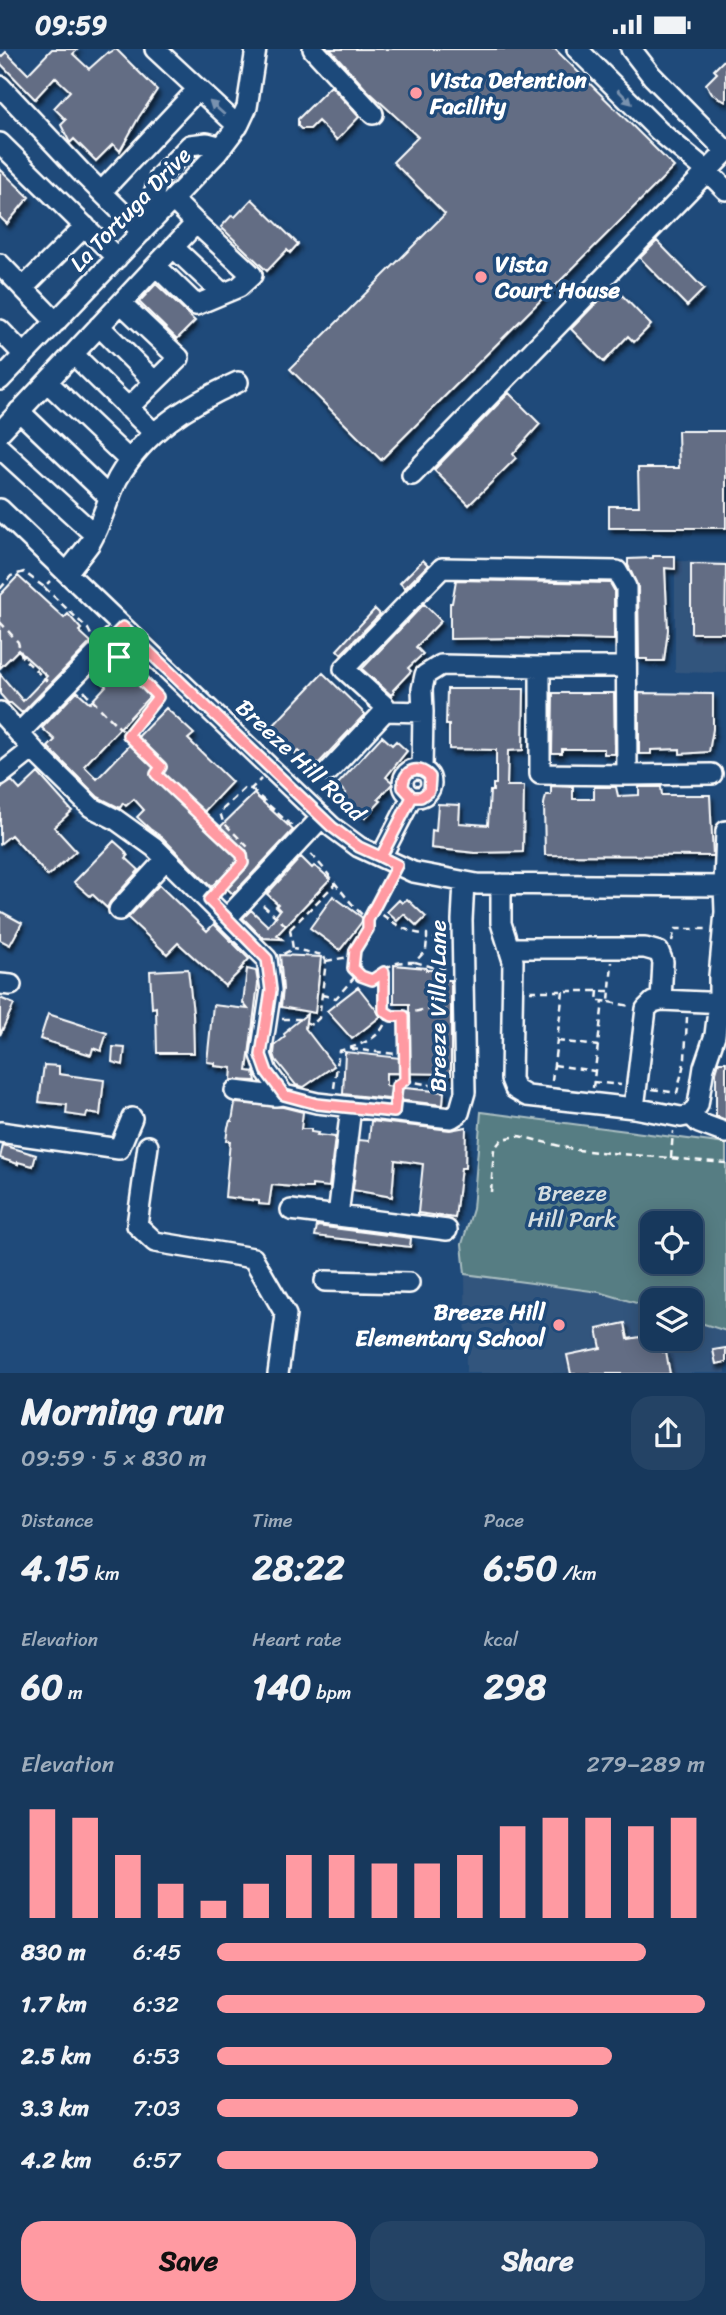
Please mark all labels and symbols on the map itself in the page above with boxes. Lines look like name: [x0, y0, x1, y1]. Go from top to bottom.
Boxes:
place label: Vista Detention Facility: [429, 60, 587, 127]
marker: Vista Detention Facility: [408, 85, 424, 101]
one-way arrow: [616, 89, 633, 105]
one-way arrow: [208, 100, 226, 116]
street label: La Tortuga Drive: [59, 137, 201, 282]
place label: Vista Court House: [494, 244, 620, 311]
marker: Vista Court House: [473, 269, 489, 285]
pin: [89, 627, 149, 687]
street label: Breeze Hill Road: [226, 689, 377, 833]
street label: Breeze Villa Lane: [418, 920, 459, 1092]
park label: Breeze Hill Park: [528, 1173, 617, 1240]
place label: Breeze Hill Elementary School: [355, 1292, 546, 1359]
marker: Breeze Hill Elementary School: [551, 1317, 567, 1333]

